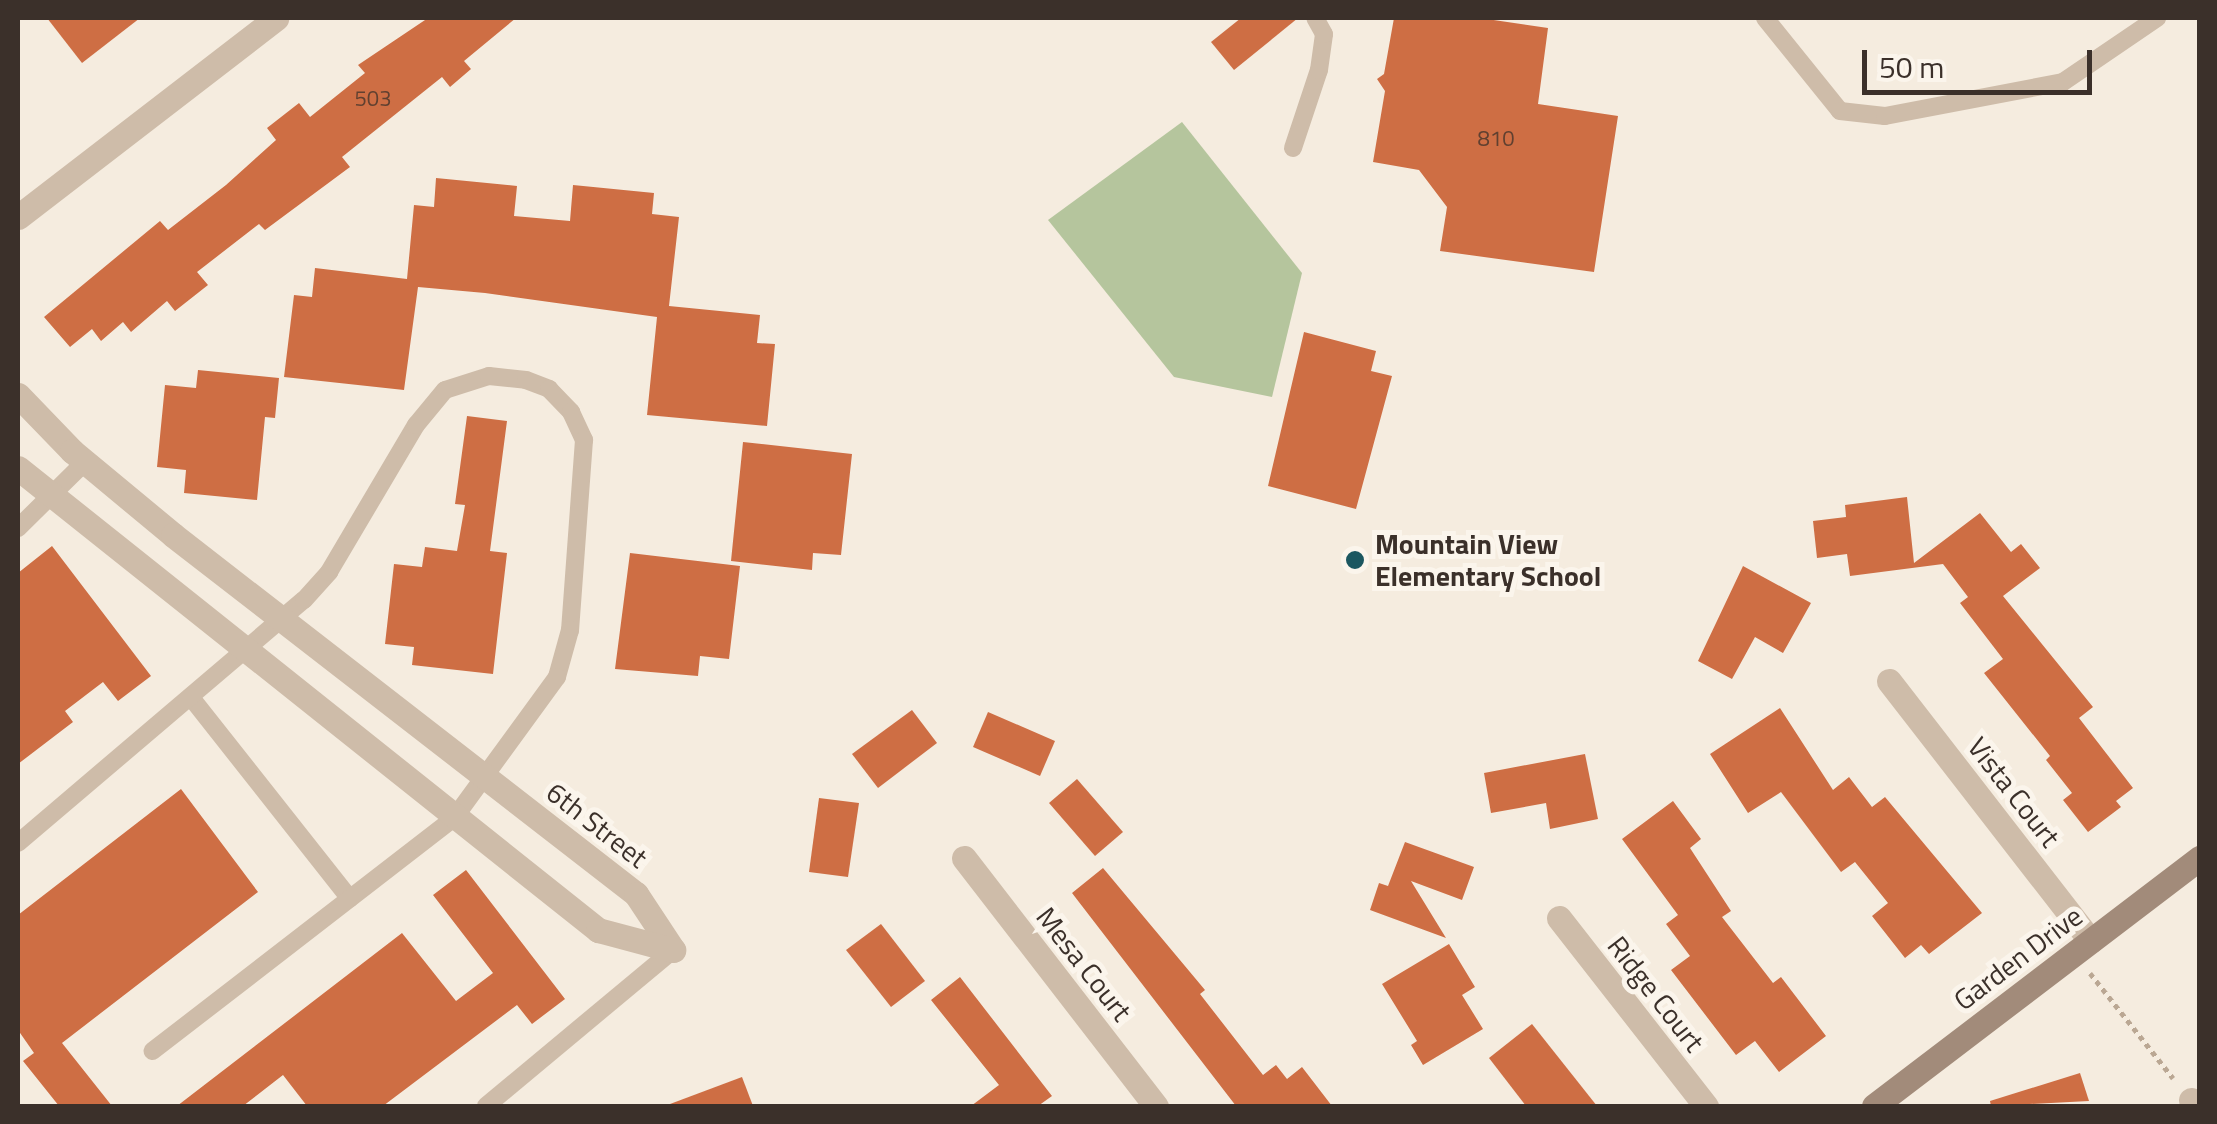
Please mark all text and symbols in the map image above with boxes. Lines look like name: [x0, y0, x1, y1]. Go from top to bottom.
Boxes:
scale bar: [1867, 30, 2097, 92]
text: 50 m: [1879, 44, 1944, 90]
house number: 503: [355, 86, 391, 112]
house number: 810: [1478, 126, 1514, 152]
place label: Mountain View Elementary School: [1375, 527, 1601, 593]
marker: Mountain View Elementary School: [1344, 549, 1366, 571]
street label: Vista Court: [1961, 731, 2067, 853]
street label: 6th Street: [540, 775, 654, 875]
street label: Garden Drive: [1947, 899, 2089, 1017]
street label: Mesa Court: [1029, 901, 1139, 1027]
street label: Ridge Court: [1601, 930, 1711, 1058]

